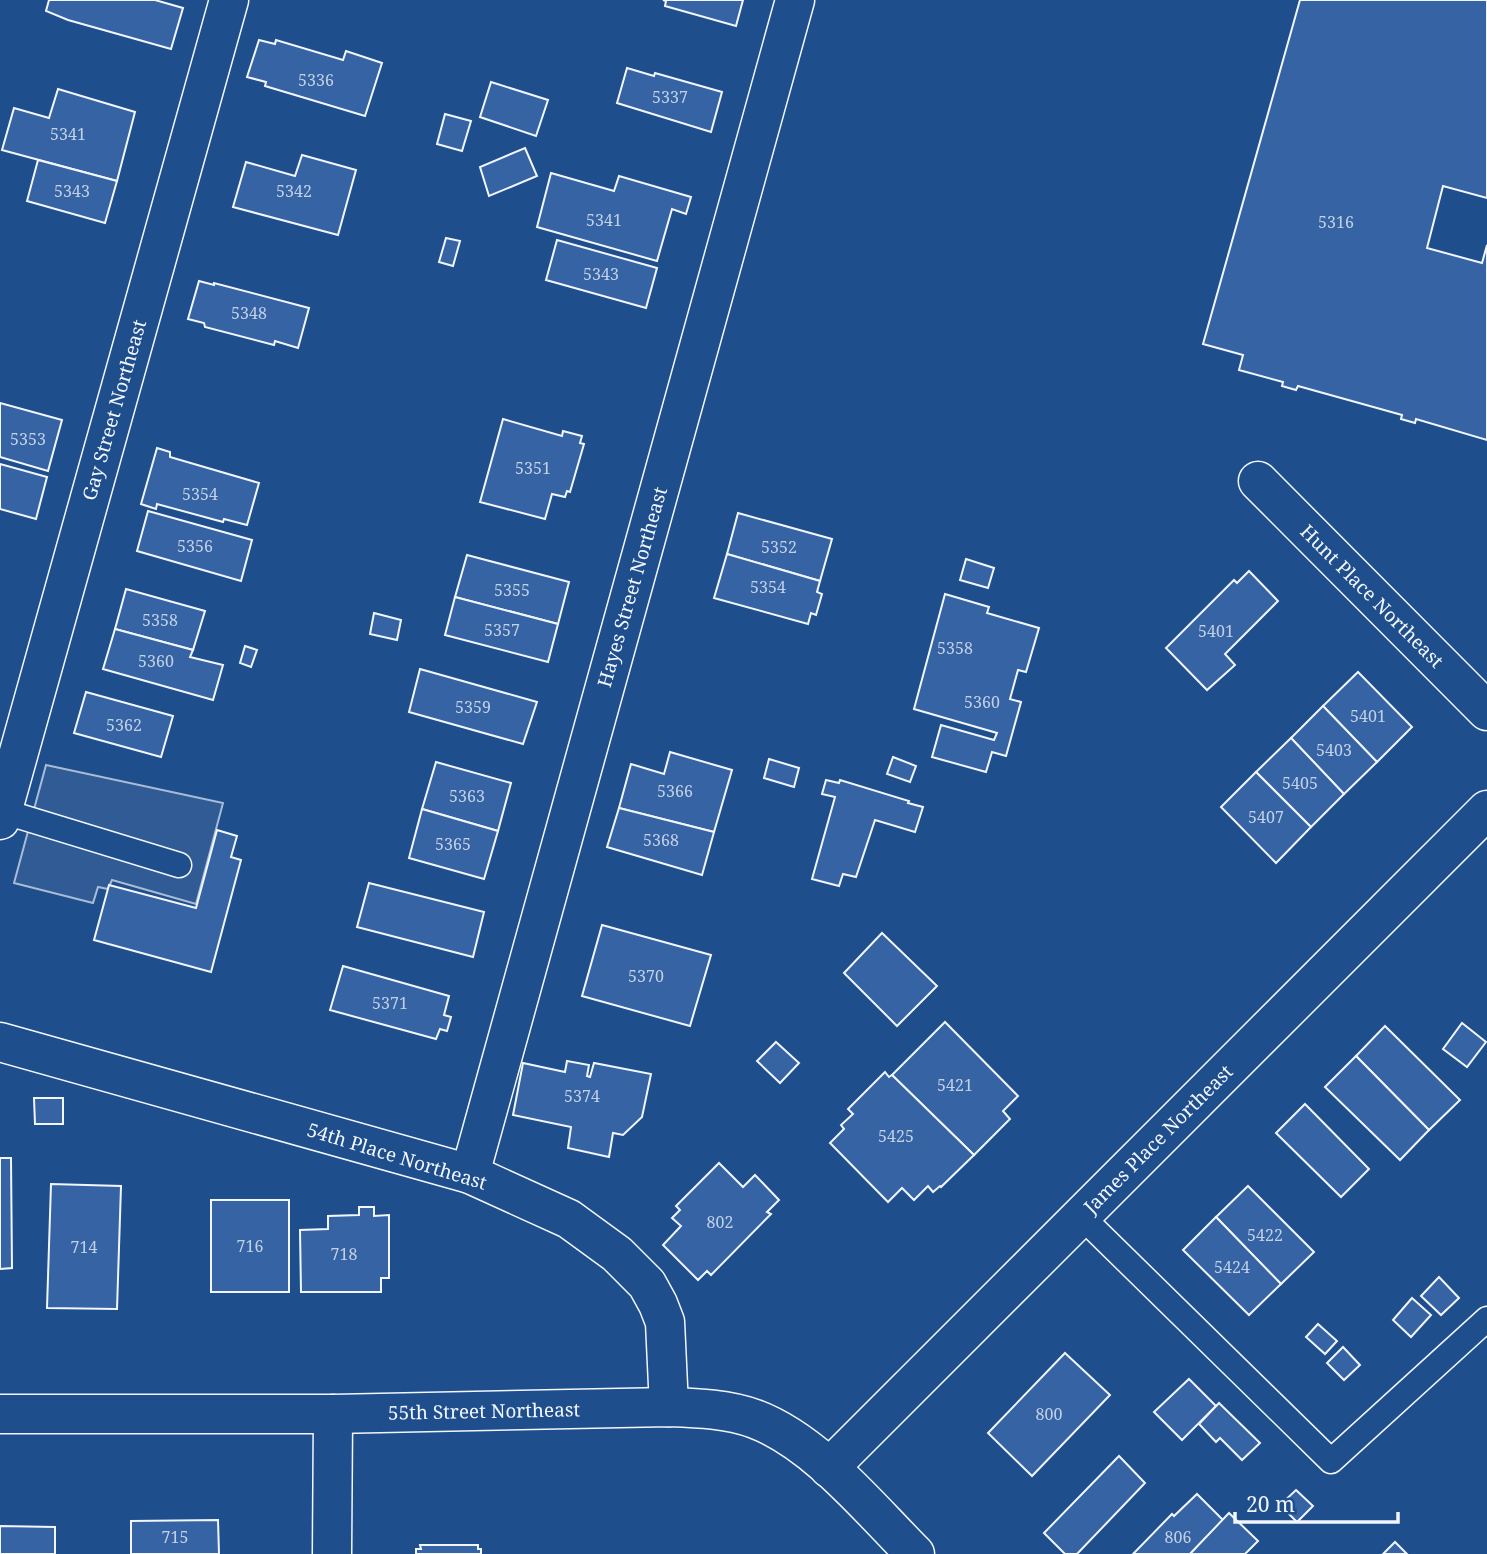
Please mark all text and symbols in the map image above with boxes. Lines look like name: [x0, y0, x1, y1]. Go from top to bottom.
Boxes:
house number: 5336: [298, 69, 334, 91]
house number: 5337: [652, 86, 688, 108]
house number: 5341: [50, 123, 86, 145]
house number: 5343: [54, 180, 90, 202]
house number: 5342: [276, 180, 312, 202]
house number: 5341: [586, 209, 622, 231]
house number: 5316: [1318, 211, 1354, 233]
house number: 5343: [583, 263, 619, 285]
house number: 5348: [231, 302, 267, 324]
street label: Gay Street Northeast: [76, 316, 152, 503]
house number: 5353: [10, 428, 46, 450]
house number: 5351: [515, 457, 551, 479]
house number: 5354: [182, 483, 218, 505]
street label: Hayes Street Northeast: [591, 484, 673, 690]
street label: Hunt Place Northeast: [1295, 519, 1450, 674]
house number: 5356: [177, 535, 213, 557]
house number: 5352: [761, 536, 797, 558]
house number: 5354: [750, 576, 786, 598]
house number: 5355: [494, 579, 530, 601]
house number: 5358: [142, 609, 178, 631]
house number: 5357: [484, 619, 520, 641]
house number: 5401: [1198, 620, 1234, 642]
house number: 5358: [937, 637, 973, 659]
house number: 5360: [138, 650, 174, 672]
house number: 5360: [964, 691, 1000, 713]
house number: 5359: [455, 696, 491, 718]
house number: 5401: [1350, 705, 1386, 727]
house number: 5362: [106, 714, 142, 736]
house number: 5403: [1316, 739, 1352, 761]
house number: 5405: [1282, 772, 1318, 794]
house number: 5366: [657, 780, 693, 802]
house number: 5363: [449, 785, 485, 807]
house number: 5407: [1248, 806, 1284, 828]
house number: 5368: [643, 829, 679, 851]
house number: 5365: [435, 833, 471, 855]
house number: 5370: [628, 965, 664, 987]
house number: 5371: [372, 992, 408, 1014]
street label: James Place Northeast: [1077, 1059, 1238, 1220]
house number: 5421: [937, 1074, 973, 1096]
house number: 5374: [564, 1085, 600, 1107]
street label: 54th Place Northeast: [304, 1116, 490, 1196]
house number: 5425: [878, 1125, 914, 1147]
house number: 802: [707, 1211, 733, 1233]
house number: 5422: [1247, 1224, 1283, 1246]
house number: 716: [237, 1235, 263, 1257]
house number: 714: [71, 1236, 97, 1258]
house number: 718: [331, 1243, 357, 1265]
house number: 5424: [1214, 1256, 1250, 1278]
street label: 55th Street Northeast: [388, 1396, 581, 1426]
house number: 800: [1036, 1403, 1062, 1425]
scale bar: [1235, 1480, 1398, 1524]
text: 20 m: [1246, 1490, 1295, 1518]
house number: 715: [162, 1526, 188, 1548]
house number: 806: [1165, 1526, 1191, 1548]

